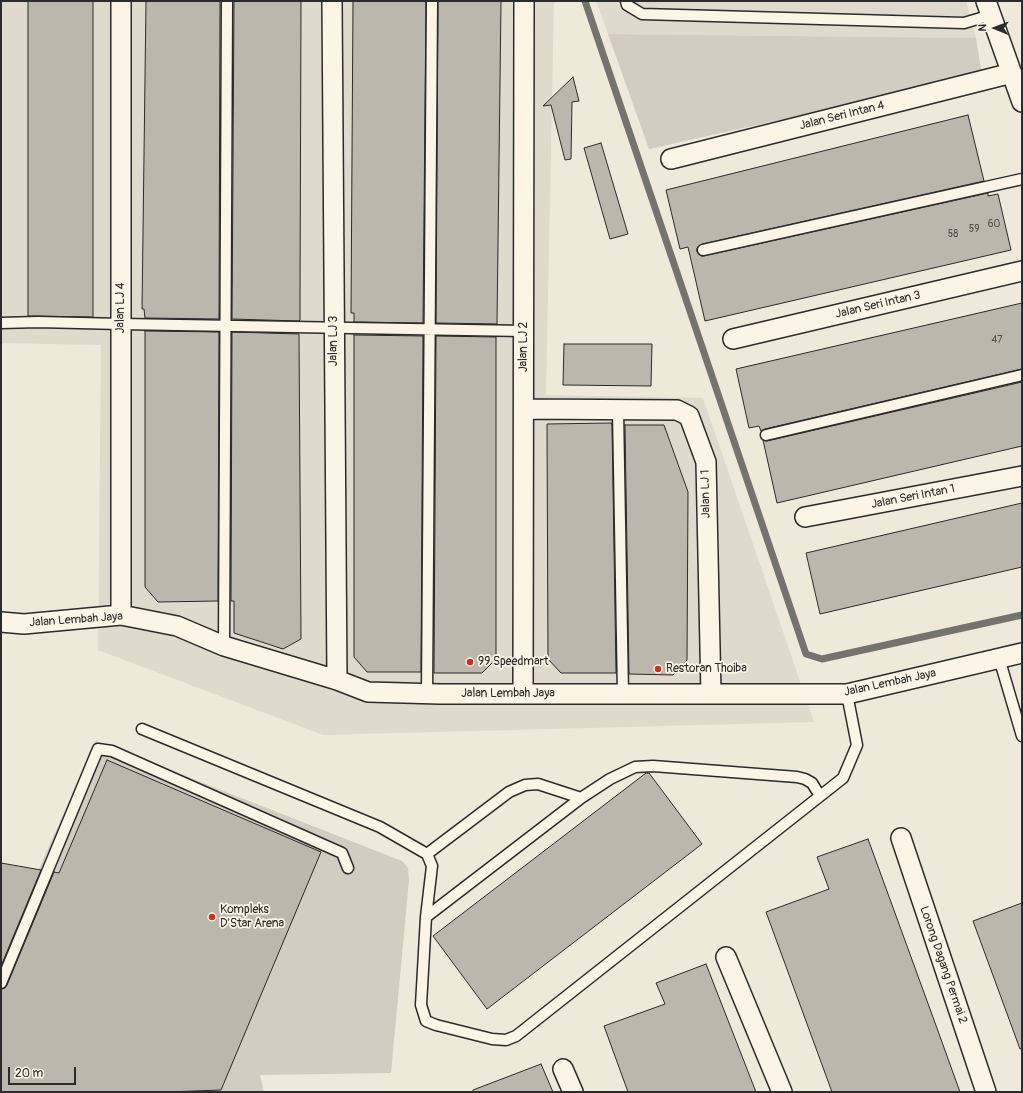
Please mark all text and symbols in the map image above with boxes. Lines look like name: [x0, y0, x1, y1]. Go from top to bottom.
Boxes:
north arrow: [975, 8, 1015, 48]
text: N: [976, 24, 989, 32]
street label: Jalan Seri Intan 4: [798, 98, 886, 134]
house number: 60: [988, 218, 1000, 230]
house number: 59: [969, 223, 979, 235]
house number: 58: [948, 228, 958, 240]
street label: Jalan LJ 4: [114, 283, 128, 333]
street label: Jalan Seri Intan 3: [834, 288, 922, 322]
street label: Jalan LJ 3: [327, 316, 341, 366]
street label: Jalan LJ 2: [517, 322, 531, 372]
house number: 47: [991, 334, 1003, 346]
street label: Jalan LJ 1: [698, 470, 714, 518]
street label: Jalan Seri Intan 1: [870, 482, 956, 512]
street label: Jalan Lembah Jaya: [29, 610, 123, 630]
place label: 99 Speedmart: [478, 655, 549, 669]
marker: 99 Speedmart: [465, 657, 475, 667]
place label: Restoran Thoiba: [666, 662, 747, 676]
marker: Restoran Thoiba: [653, 664, 663, 674]
street label: Jalan Lembah Jaya: [843, 666, 937, 700]
street label: Jalan Lembah Jaya: [461, 687, 555, 701]
place label: Kompleks D'Star Arena: [220, 903, 284, 931]
street label: Lorong Dagang Permai 2: [916, 904, 970, 1026]
marker: Kompleks D'Star Arena: [207, 912, 217, 922]
scale bar: [10, 1059, 78, 1085]
text: 20 m: [15, 1066, 43, 1081]

